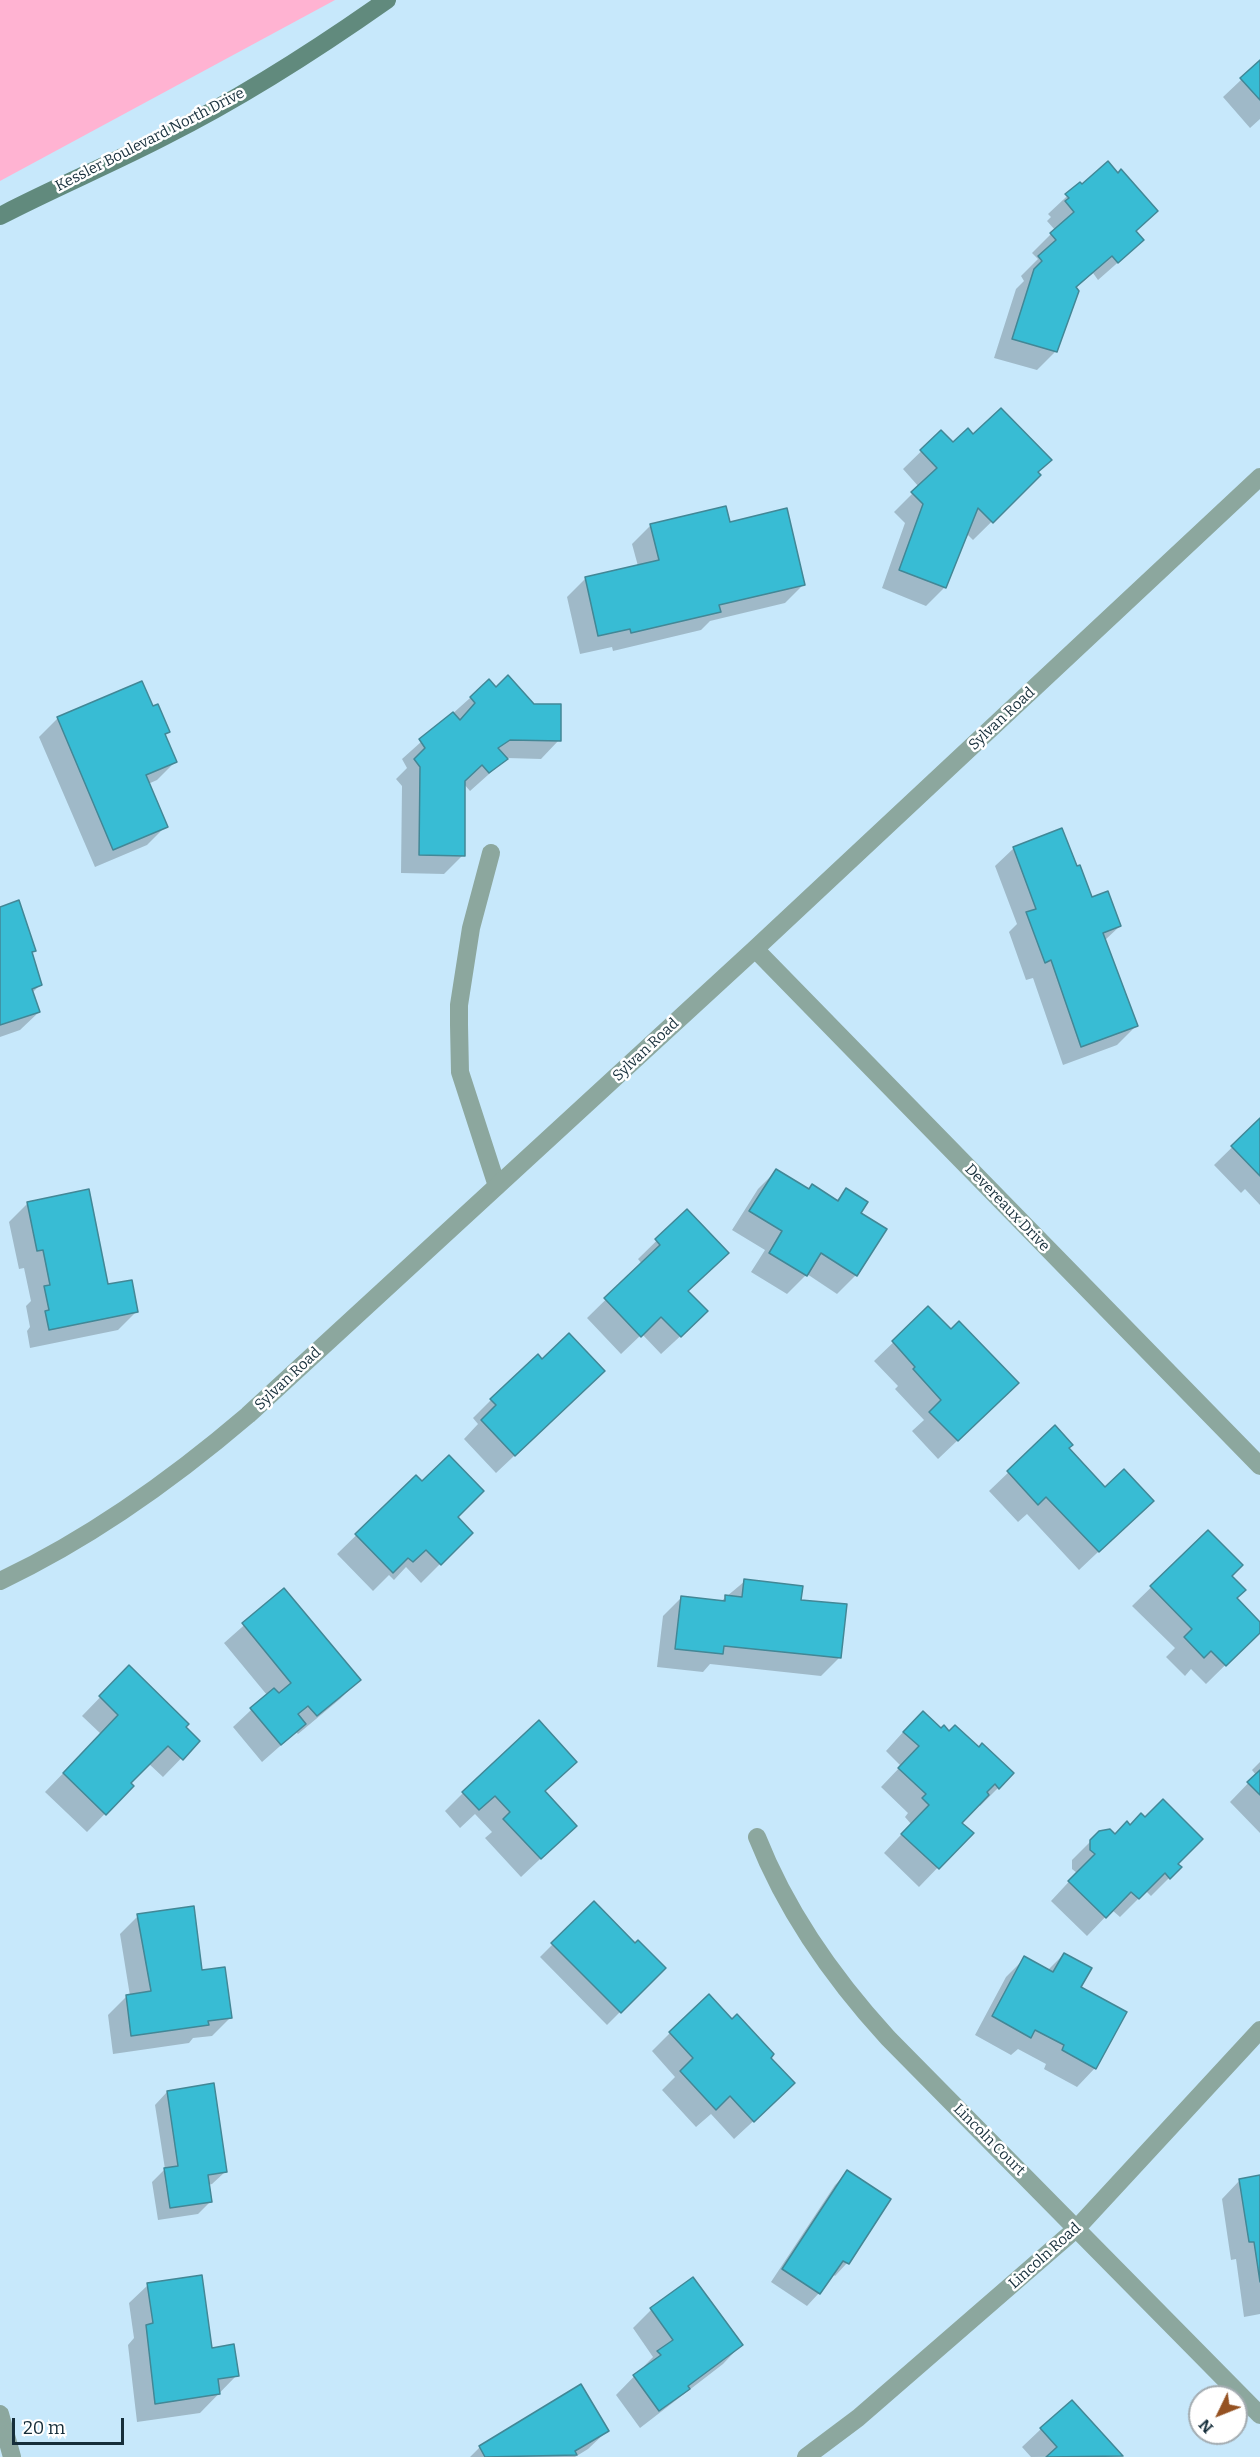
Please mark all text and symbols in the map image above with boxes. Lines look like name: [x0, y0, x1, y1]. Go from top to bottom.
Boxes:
street label: Kessler Boulevard North Drive: [52, 84, 248, 196]
street label: Sylvan Road: [965, 684, 1039, 754]
street label: Sylvan Road: [609, 1015, 683, 1085]
street label: Devereaux Drive: [961, 1161, 1053, 1255]
street label: Sylvan Road: [251, 1344, 325, 1414]
street label: Lincoln Court: [949, 2100, 1029, 2180]
street label: Lincoln Road: [1005, 2219, 1085, 2293]
north arrow: [1188, 2385, 1248, 2445]
scale bar: [15, 2406, 128, 2444]
text: N: [1195, 2415, 1217, 2437]
text: 20 m: [23, 2417, 65, 2439]

